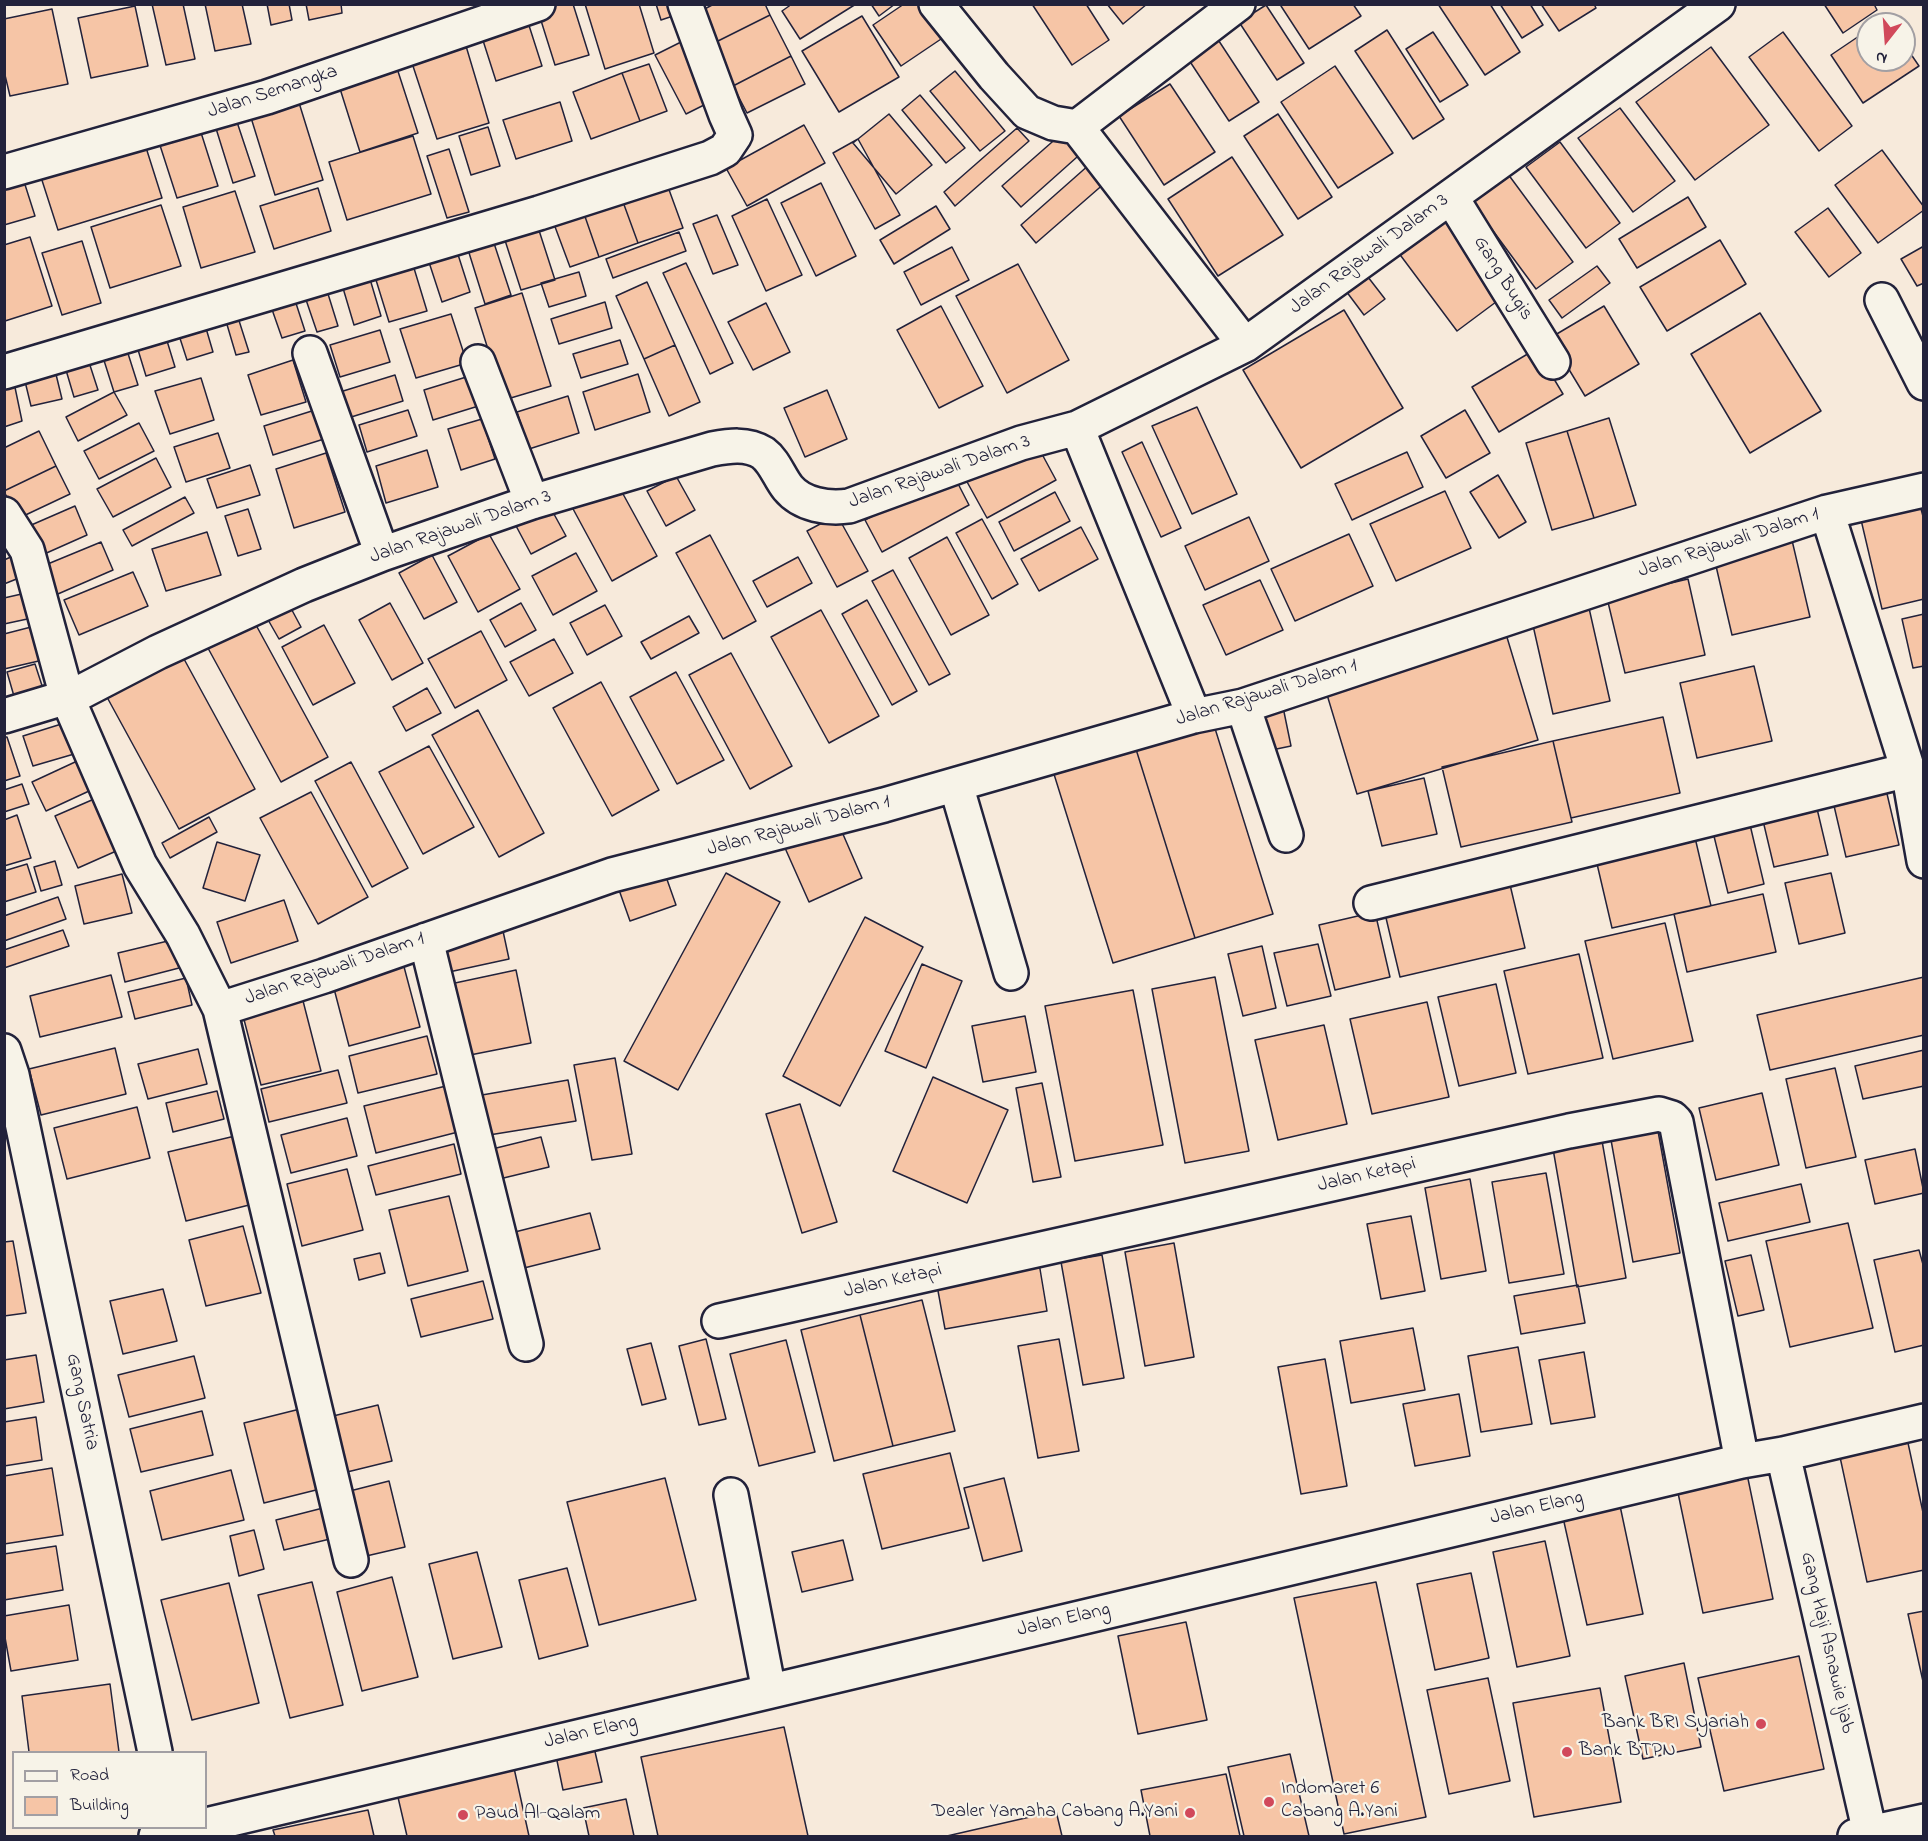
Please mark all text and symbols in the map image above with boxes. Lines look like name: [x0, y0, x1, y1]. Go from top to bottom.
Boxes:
north arrow: [1856, 12, 1916, 72]
text: N: [1873, 44, 1890, 70]
street label: Jalan Semangka: [205, 61, 341, 125]
street label: Jalan Rajawali Dalam 3: [1286, 189, 1454, 321]
street label: Gang Bugis: [1467, 232, 1537, 326]
street label: Jalan Rajawali Dalam 3: [846, 431, 1034, 515]
street label: Jalan Rajawali Dalam 3: [367, 486, 555, 570]
street label: Jalan Rajawali Dalam 1: [1636, 503, 1822, 585]
street label: Jalan Rajawali Dalam 1: [1173, 655, 1361, 733]
street label: Jalan Rajawali Dalam 1: [705, 791, 893, 863]
street label: Jalan Rajawali Dalam 1: [242, 928, 428, 1012]
street label: Jalan Ketapi: [1315, 1153, 1419, 1199]
street label: Jalan Ketapi: [841, 1259, 945, 1305]
street label: Gang Satria: [59, 1351, 103, 1453]
street label: Jalan Elang: [1488, 1487, 1586, 1531]
street label: Gang Haji Asnawie Ijab: [1793, 1550, 1859, 1736]
street label: Jalan Elang: [1015, 1599, 1113, 1643]
street label: Jalan Elang: [542, 1711, 640, 1755]
place label: Bank BRI Syariah: [1602, 1712, 1749, 1736]
marker: Bank BRI Syariah: [1754, 1717, 1768, 1731]
place label: Bank BTPN: [1579, 1740, 1676, 1764]
marker: Bank BTPN: [1560, 1745, 1574, 1759]
legend: [12, 1751, 207, 1829]
text: Road: [70, 1763, 109, 1789]
place label: Indomaret 6 Cabang A.Yani: [1281, 1778, 1398, 1825]
text: Building: [70, 1793, 129, 1819]
marker: Indomaret 6 Cabang A.Yani: [1262, 1795, 1276, 1809]
place label: Dealer Yamaha Cabang A.Yani: [932, 1801, 1178, 1825]
place label: Paud Al-Qalam: [475, 1803, 600, 1827]
marker: Dealer Yamaha Cabang A.Yani: [1183, 1806, 1197, 1820]
marker: Paud Al-Qalam: [456, 1808, 470, 1822]

